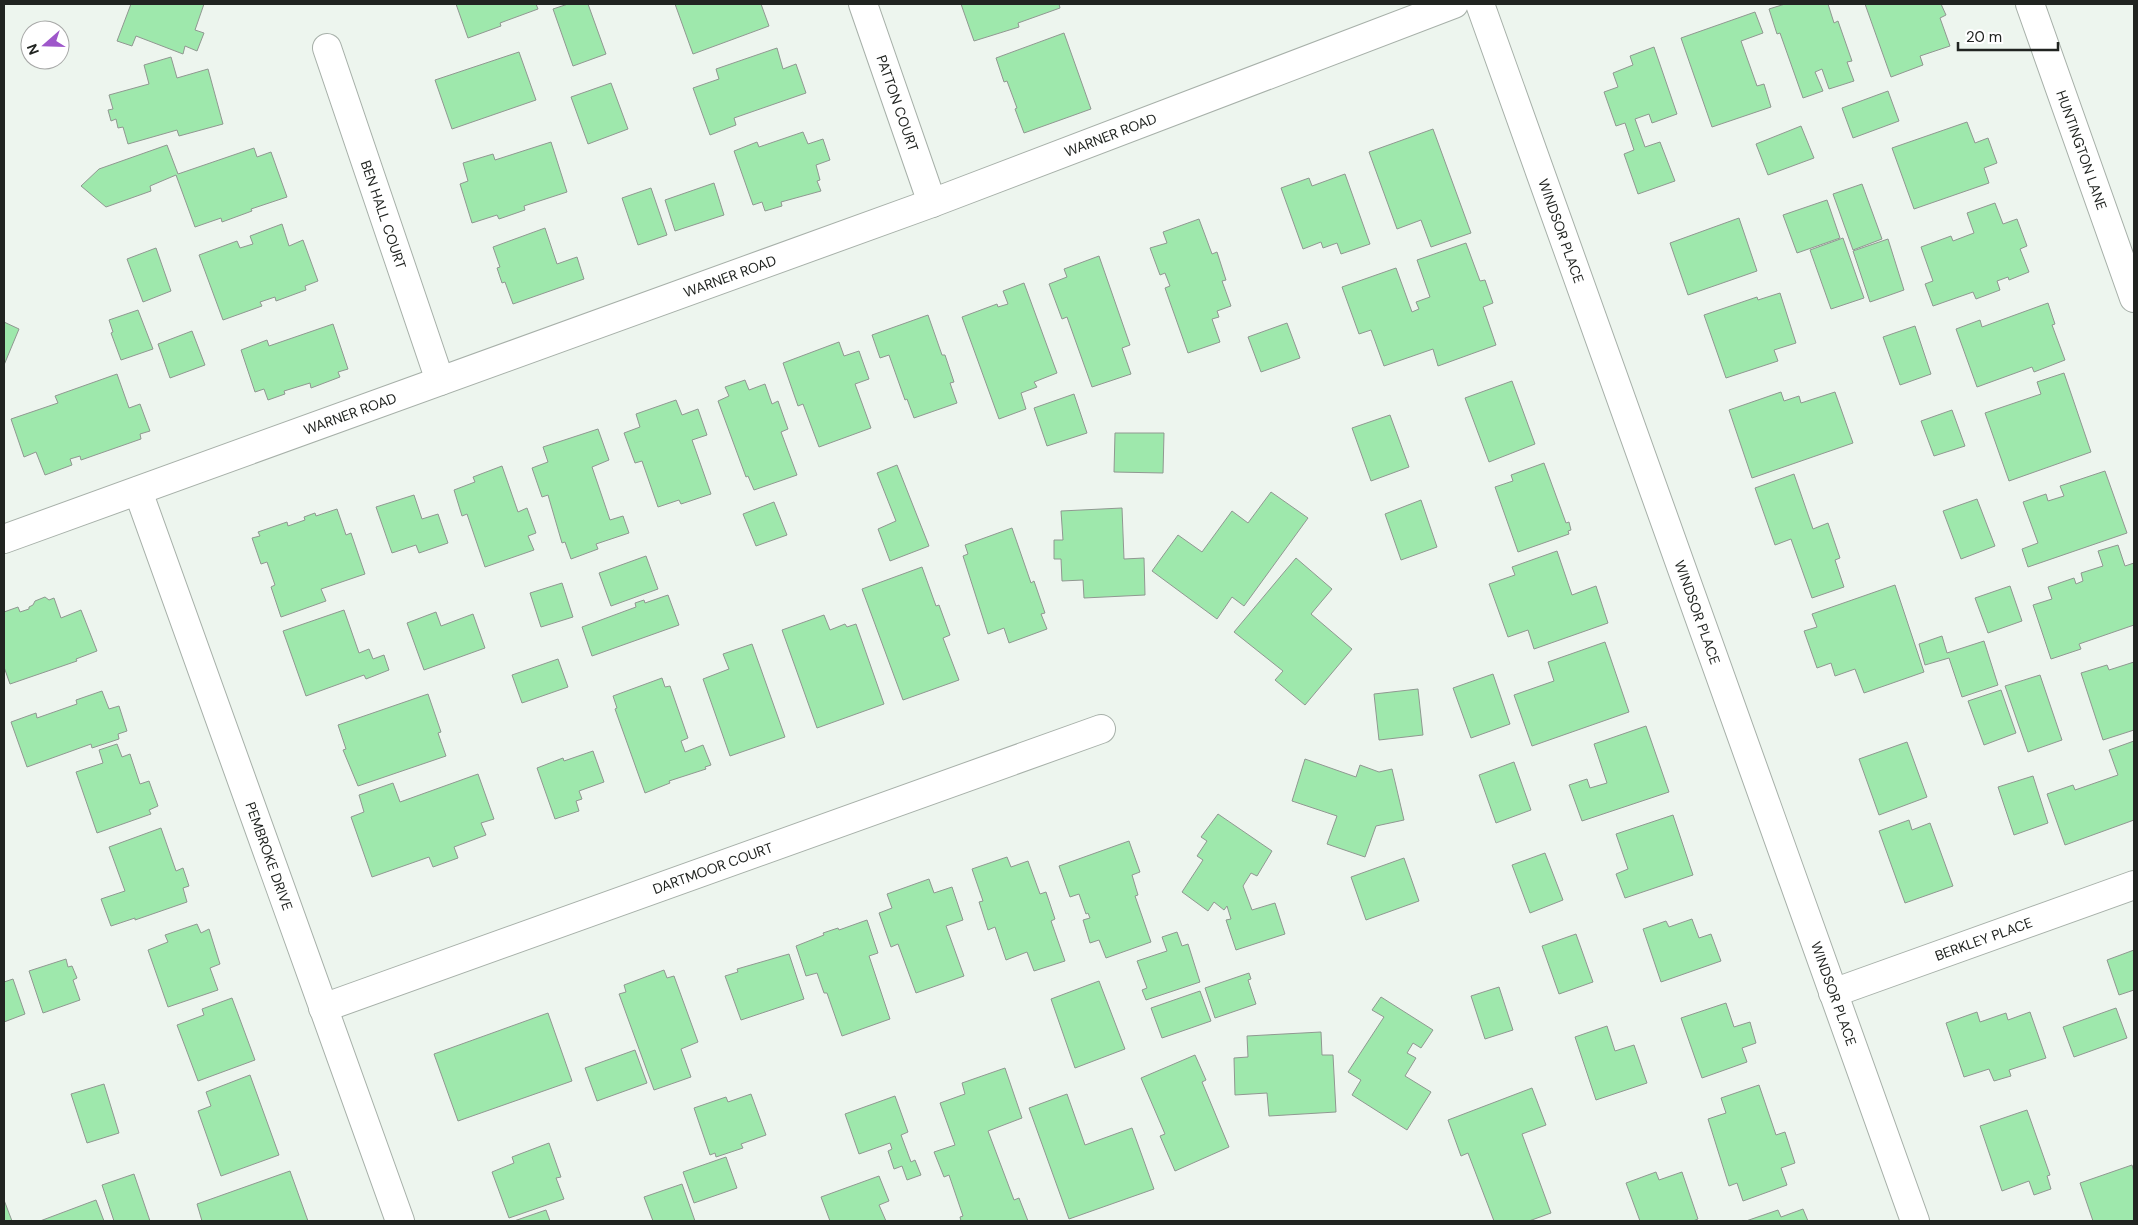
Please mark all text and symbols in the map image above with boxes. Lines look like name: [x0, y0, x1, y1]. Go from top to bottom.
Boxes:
north arrow: [20, 20, 70, 70]
scale bar: [1958, 20, 2058, 52]
text: 20 m: [1966, 27, 2002, 47]
text: N: [23, 42, 43, 57]
street label: PATTON COURT: [872, 53, 922, 154]
street label: HUNTINGTON LANE: [2052, 88, 2111, 212]
street label: WARNER ROAD: [1062, 109, 1159, 161]
street label: BEN HALL COURT: [357, 158, 410, 271]
street label: WINDSOR PLACE: [1534, 176, 1588, 286]
street label: WARNER ROAD: [681, 251, 779, 301]
street label: WARNER ROAD: [301, 389, 399, 439]
street label: WINDSOR PLACE: [1671, 558, 1724, 667]
street label: PEMBROKE DRIVE: [241, 800, 297, 913]
street label: DARTMOOR COURT: [650, 838, 775, 898]
street label: BERKLEY PLACE: [1932, 913, 2035, 965]
street label: WINDSOR PLACE: [1807, 939, 1861, 1048]

